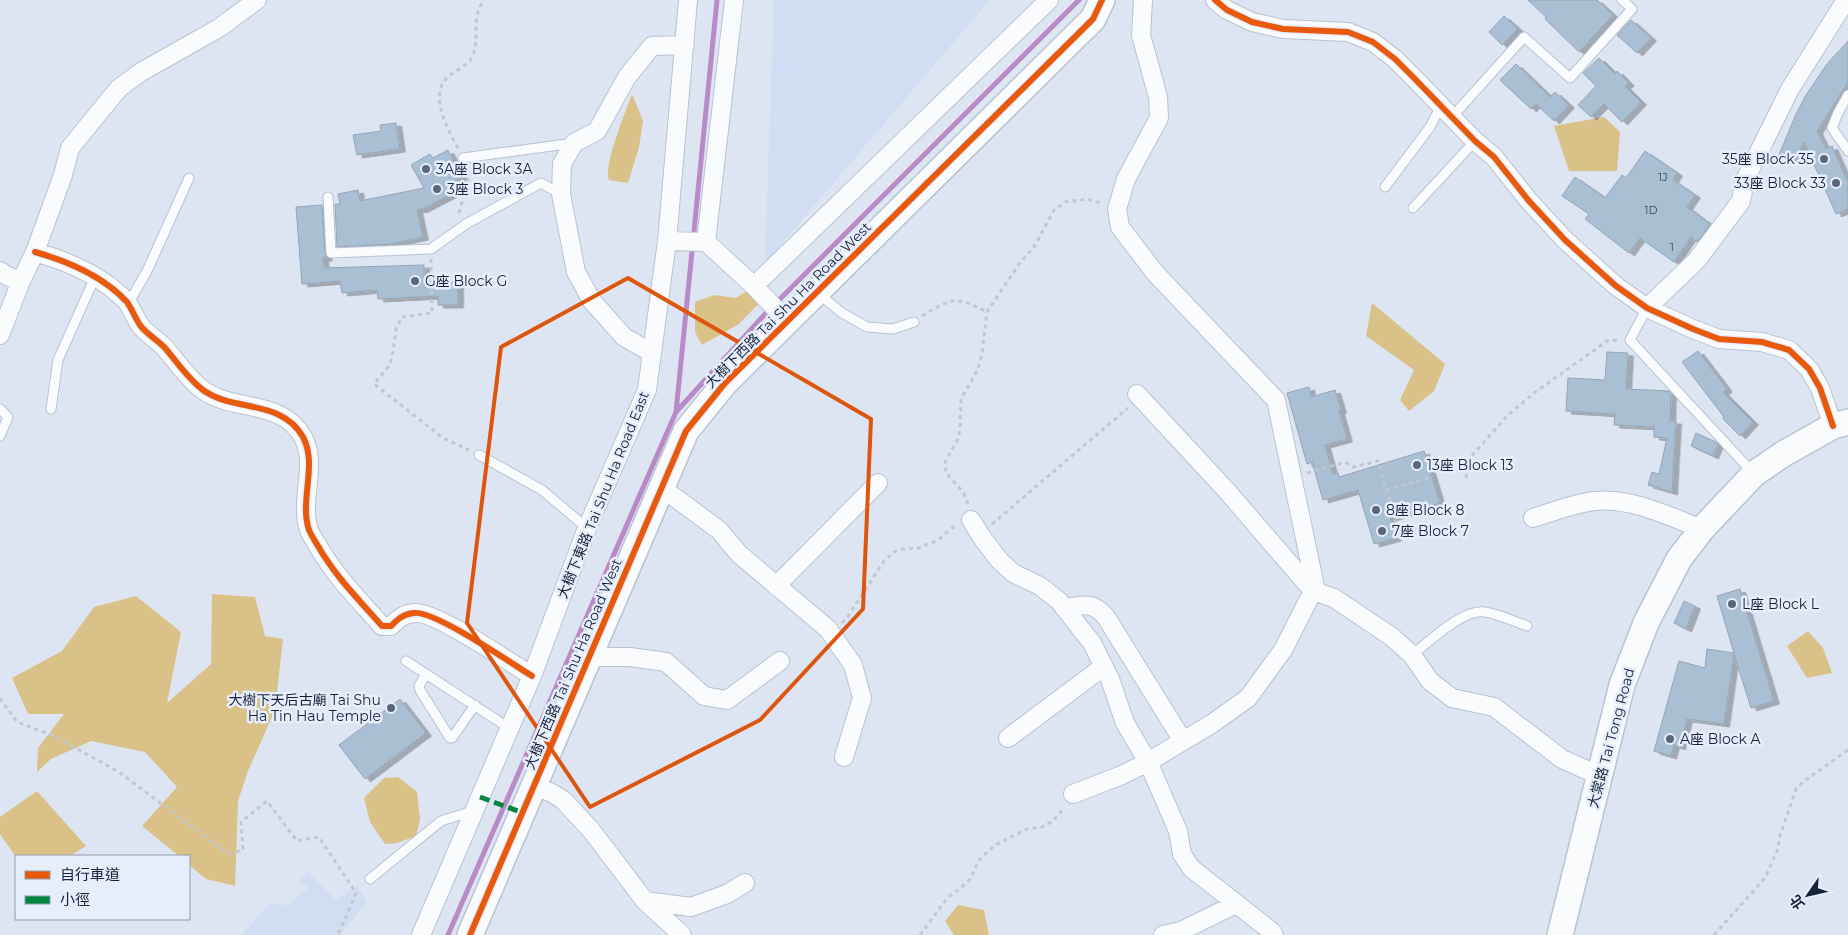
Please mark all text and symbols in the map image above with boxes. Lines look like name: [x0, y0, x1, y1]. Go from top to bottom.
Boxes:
place label: 35座 Block 35: [1722, 150, 1814, 168]
marker: 35座 Block 35: [1818, 153, 1830, 165]
place label: 3A座 Block 3A: [436, 160, 533, 178]
marker: 3A座 Block 3A: [420, 163, 432, 175]
house number: 1J: [1658, 170, 1668, 184]
place label: 33座 Block 33: [1734, 174, 1826, 192]
marker: 33座 Block 33: [1830, 177, 1842, 189]
place label: 3座 Block 3: [447, 180, 523, 198]
marker: 3座 Block 3: [431, 183, 443, 195]
house number: 1D: [1644, 203, 1658, 217]
street label: 大樹下西路 Tai Shu Ha Road West: [701, 218, 875, 392]
house number: 1: [1670, 240, 1674, 254]
place label: G座 Block G: [425, 272, 507, 290]
marker: G座 Block G: [409, 275, 421, 287]
street label: 大樹下東路 Tai Shu Ha Road East: [553, 389, 653, 601]
place label: 13座 Block 13: [1427, 456, 1514, 474]
marker: 13座 Block 13: [1411, 459, 1423, 471]
place label: 8座 Block 8: [1386, 501, 1465, 519]
marker: 8座 Block 8: [1370, 504, 1382, 516]
place label: 7座 Block 7: [1392, 522, 1469, 540]
marker: 7座 Block 7: [1376, 525, 1388, 537]
street label: 大樹下西路 Tai Shu Ha Road West: [520, 555, 626, 772]
place label: L座 Block L: [1742, 595, 1820, 613]
marker: L座 Block L: [1726, 598, 1738, 610]
street label: 大棠路 Tai Tong Road: [1584, 666, 1638, 810]
place label: 大樹下天后古廟 Tai Shu Ha Tin Hau Temple: [229, 691, 381, 725]
marker: 大樹下天后古廟 Tai Shu Ha Tin Hau Temple: [385, 702, 397, 714]
place label: A座 Block A: [1680, 730, 1762, 748]
marker: A座 Block A: [1664, 733, 1676, 745]
legend: [15, 855, 190, 920]
text: 自行車道: [60, 865, 120, 884]
north arrow: [1783, 870, 1833, 920]
text: 小徑: [60, 890, 90, 909]
text: 北: [1786, 891, 1809, 913]

